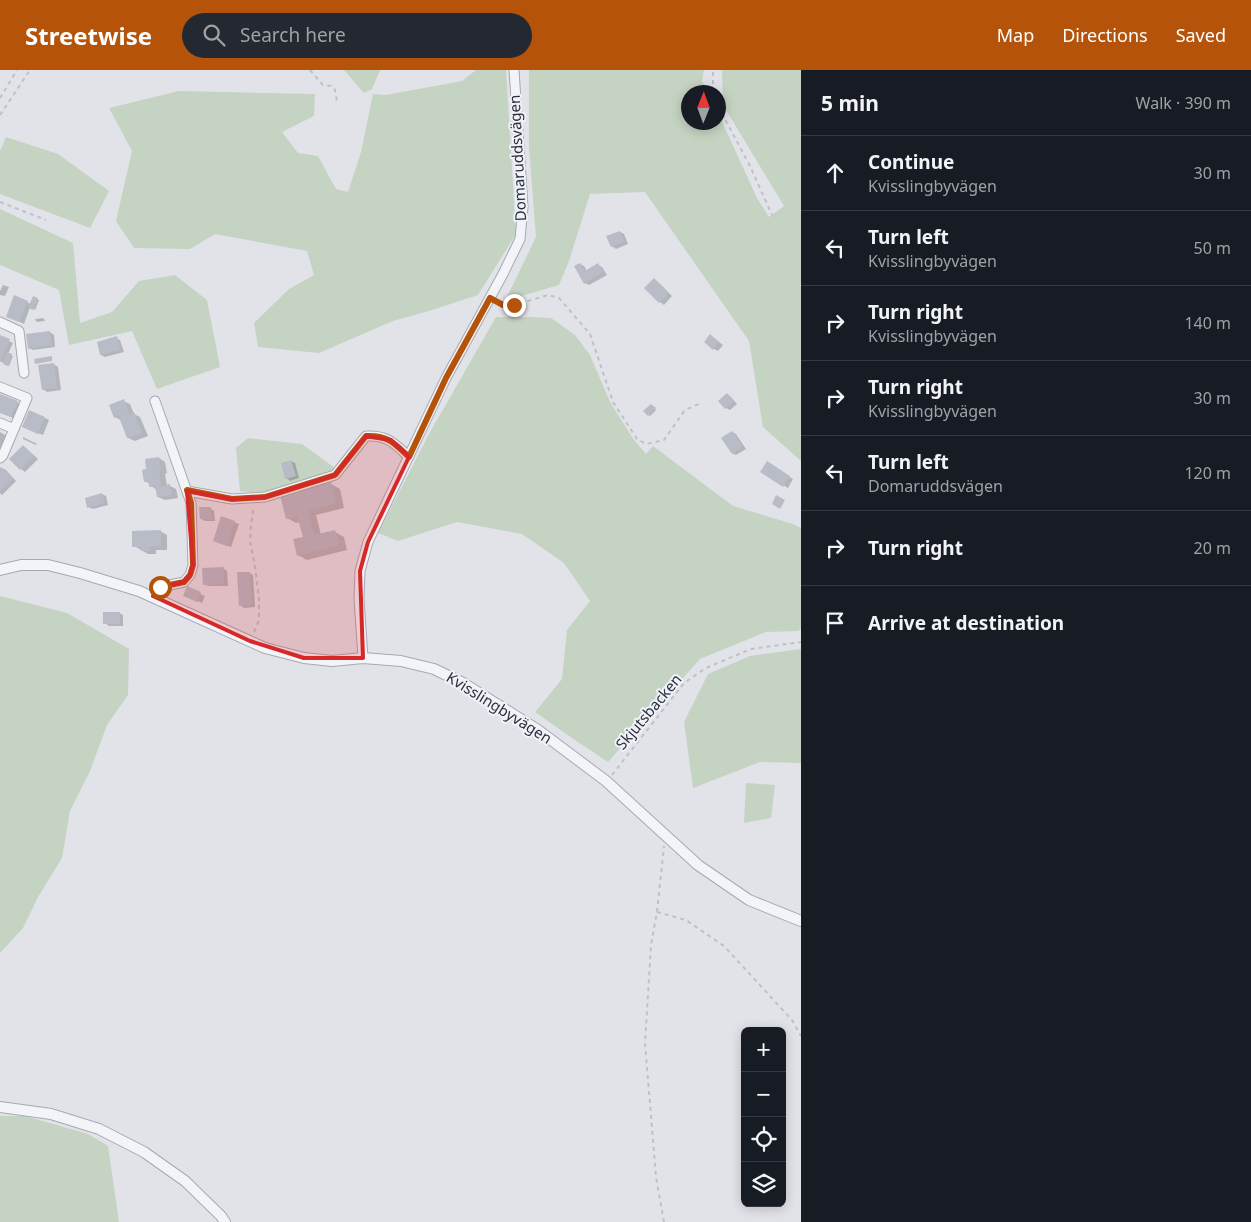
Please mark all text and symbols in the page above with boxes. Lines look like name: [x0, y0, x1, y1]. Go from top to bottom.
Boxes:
search box: [182, 13, 532, 58]
text: Streetwise: [25, 19, 152, 52]
icon: search: [200, 21, 228, 49]
text: Search here: [240, 22, 346, 48]
text: Map: [997, 23, 1034, 47]
text: Directions: [1062, 23, 1148, 47]
text: Saved: [1176, 23, 1226, 47]
north arrow: [681, 85, 726, 130]
text: 5 min: [821, 89, 879, 117]
text: Walk · 390 m: [1136, 92, 1231, 114]
street label: Domaruddsvägen: [504, 94, 530, 222]
text: Continue: [868, 149, 954, 175]
icon: ahead: [821, 159, 849, 187]
text: 30 m: [1194, 162, 1231, 184]
text: Kvisslingbyvägen: [868, 175, 997, 197]
text: Turn left: [868, 224, 949, 250]
icon: left: [821, 234, 849, 262]
text: 50 m: [1194, 237, 1231, 259]
text: Kvisslingbyvägen: [868, 250, 997, 272]
route end: [503, 294, 526, 317]
text: Turn right: [868, 299, 963, 325]
icon: right: [821, 309, 849, 337]
text: 140 m: [1184, 312, 1231, 334]
text: Kvisslingbyvägen: [868, 325, 997, 347]
text: Turn right: [868, 374, 963, 400]
icon: right: [821, 384, 849, 412]
text: 30 m: [1194, 387, 1231, 409]
text: Kvisslingbyvägen: [868, 400, 997, 422]
text: Turn left: [868, 449, 949, 475]
icon: left: [821, 459, 849, 487]
text: 120 m: [1184, 462, 1231, 484]
text: Domaruddsvägen: [868, 475, 1003, 497]
icon: right: [821, 534, 849, 562]
text: Turn right: [868, 535, 963, 561]
text: 20 m: [1194, 537, 1231, 559]
route start: [149, 576, 172, 599]
icon: arrive: [821, 609, 849, 637]
text: Arrive at destination: [868, 610, 1064, 636]
street label: Kvisslingbyvägen: [443, 667, 556, 748]
street label: Skjutsbacken: [611, 669, 686, 753]
map controls: [741, 1027, 786, 1207]
button: +: [741, 1027, 786, 1072]
button: −: [741, 1072, 786, 1117]
button: locate: [741, 1117, 786, 1162]
button: layers: [741, 1162, 786, 1207]

